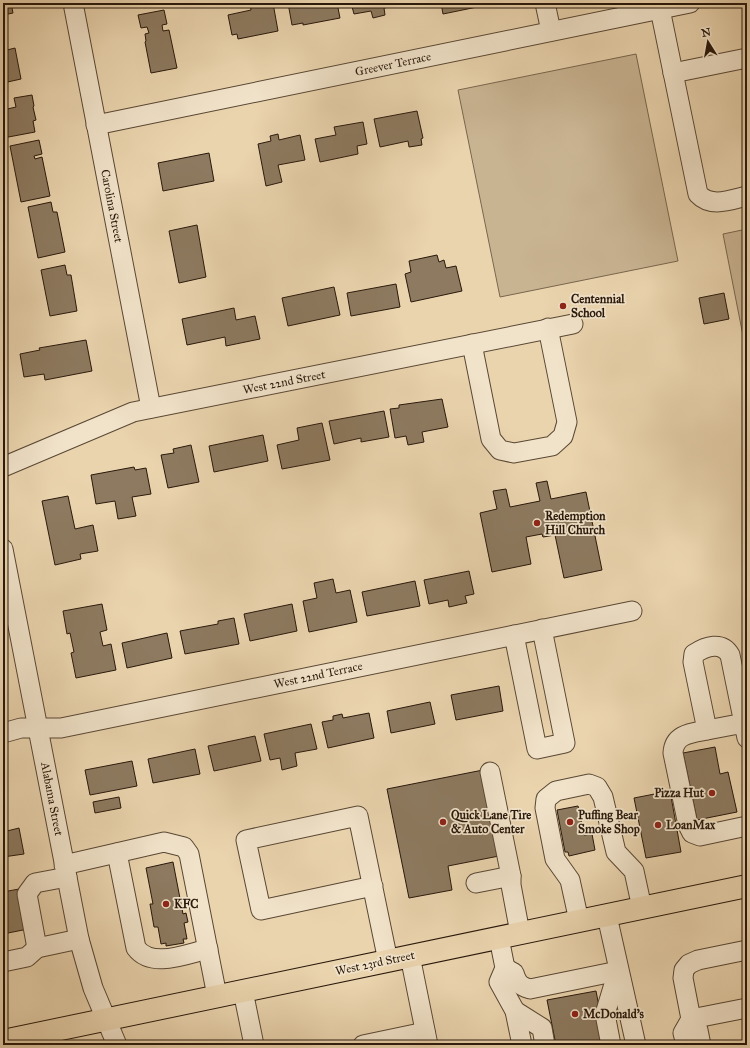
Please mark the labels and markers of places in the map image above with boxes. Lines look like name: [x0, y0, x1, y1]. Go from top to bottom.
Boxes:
place label: Centennial School: [571, 292, 625, 320]
marker: Centennial School: [558, 301, 568, 311]
place label: Redemption Hill Church: [545, 509, 606, 537]
marker: Redemption Hill Church: [532, 518, 542, 528]
place label: Pizza Hut: [654, 786, 705, 800]
marker: Pizza Hut: [707, 788, 717, 798]
place label: Quick Lane Tire & Auto Center: [451, 808, 531, 836]
place label: Puffing Bear Smoke Shop: [578, 808, 640, 837]
marker: Quick Lane Tire & Auto Center: [438, 817, 448, 827]
marker: Puffing Bear Smoke Shop: [565, 817, 575, 827]
place label: LoanMax: [666, 818, 716, 832]
marker: LoanMax: [653, 820, 663, 830]
place label: KFC: [174, 897, 199, 911]
marker: KFC: [161, 899, 171, 909]
place label: McDonald's: [583, 1007, 645, 1021]
marker: McDonald's: [570, 1009, 580, 1019]

